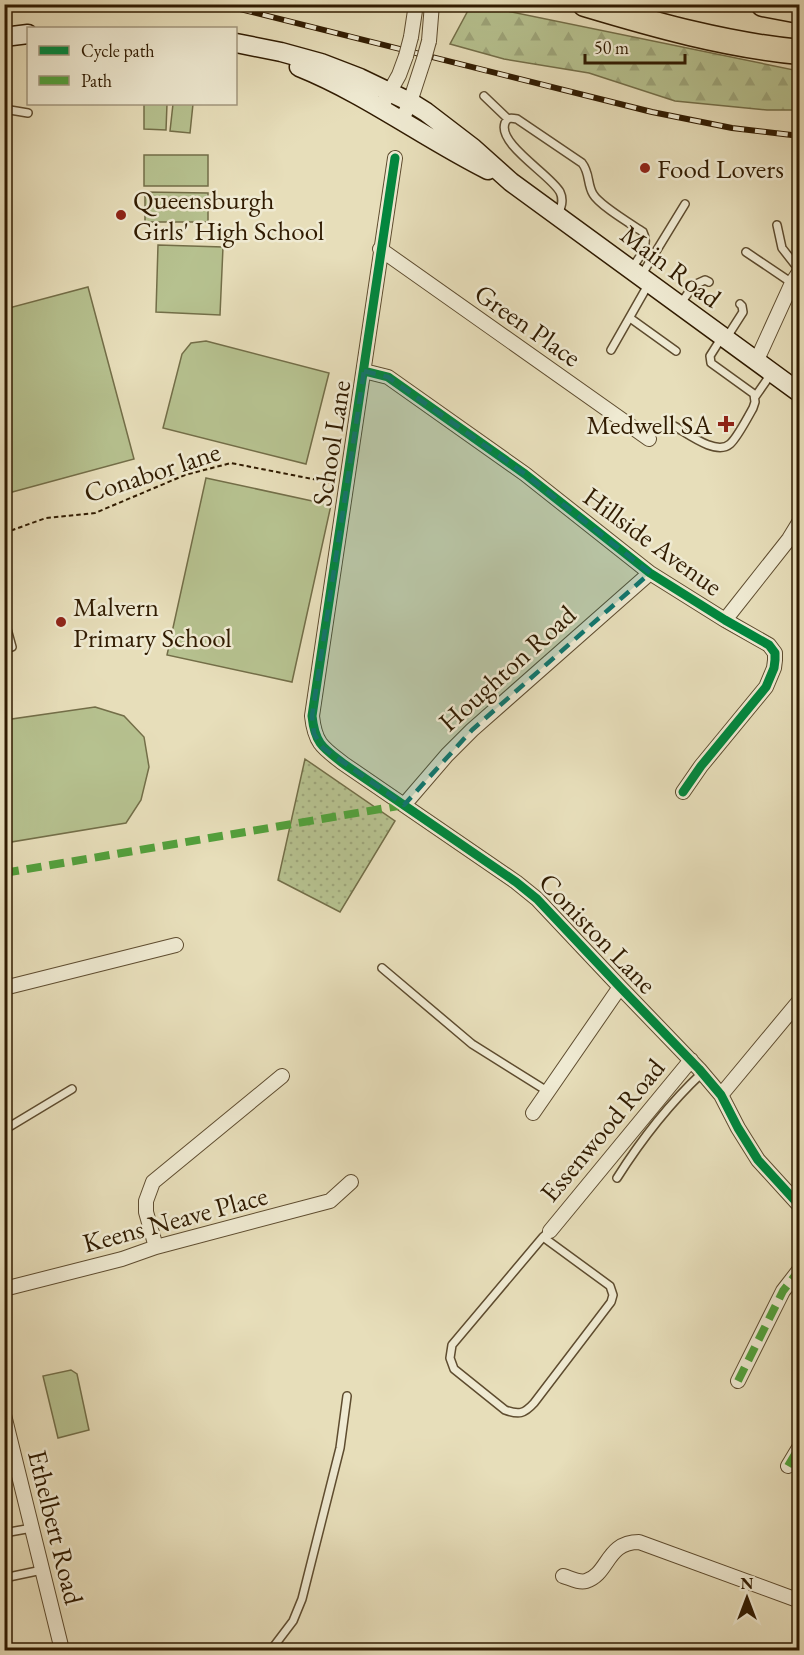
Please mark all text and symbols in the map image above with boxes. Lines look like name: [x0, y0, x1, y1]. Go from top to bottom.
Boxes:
legend: [27, 27, 237, 105]
scale bar: [585, 27, 686, 65]
text: 50 m: [594, 36, 629, 59]
text: Cycle path: [81, 39, 155, 62]
text: Path: [81, 69, 112, 92]
place label: Food Lovers: [657, 151, 784, 186]
marker: Food Lovers: [638, 161, 652, 175]
place label: Queensburgh Girls' High School: [133, 182, 324, 248]
marker: Queensburgh Girls' High School: [114, 208, 128, 222]
street label: Main Road: [614, 217, 729, 315]
street label: Green Place: [468, 276, 588, 374]
street label: School Lane: [304, 378, 358, 508]
place label: Medwell SA: [586, 407, 712, 442]
marker: Medwell SA: [717, 415, 735, 433]
street label: Conabor lane: [79, 434, 225, 510]
street label: Hillside Avenue: [576, 479, 730, 603]
place label: Malvern Primary School: [73, 589, 232, 655]
street label: Houghton Road: [431, 597, 583, 739]
marker: Malvern Primary School: [54, 615, 68, 629]
street label: Coniston Lane: [532, 865, 664, 1001]
street label: Essenwood Road: [532, 1051, 672, 1209]
street label: Keens Neave Place: [79, 1178, 271, 1260]
street label: Ethelbert Road: [20, 1446, 92, 1608]
north arrow: [717, 1568, 777, 1628]
text: N: [741, 1573, 754, 1594]

